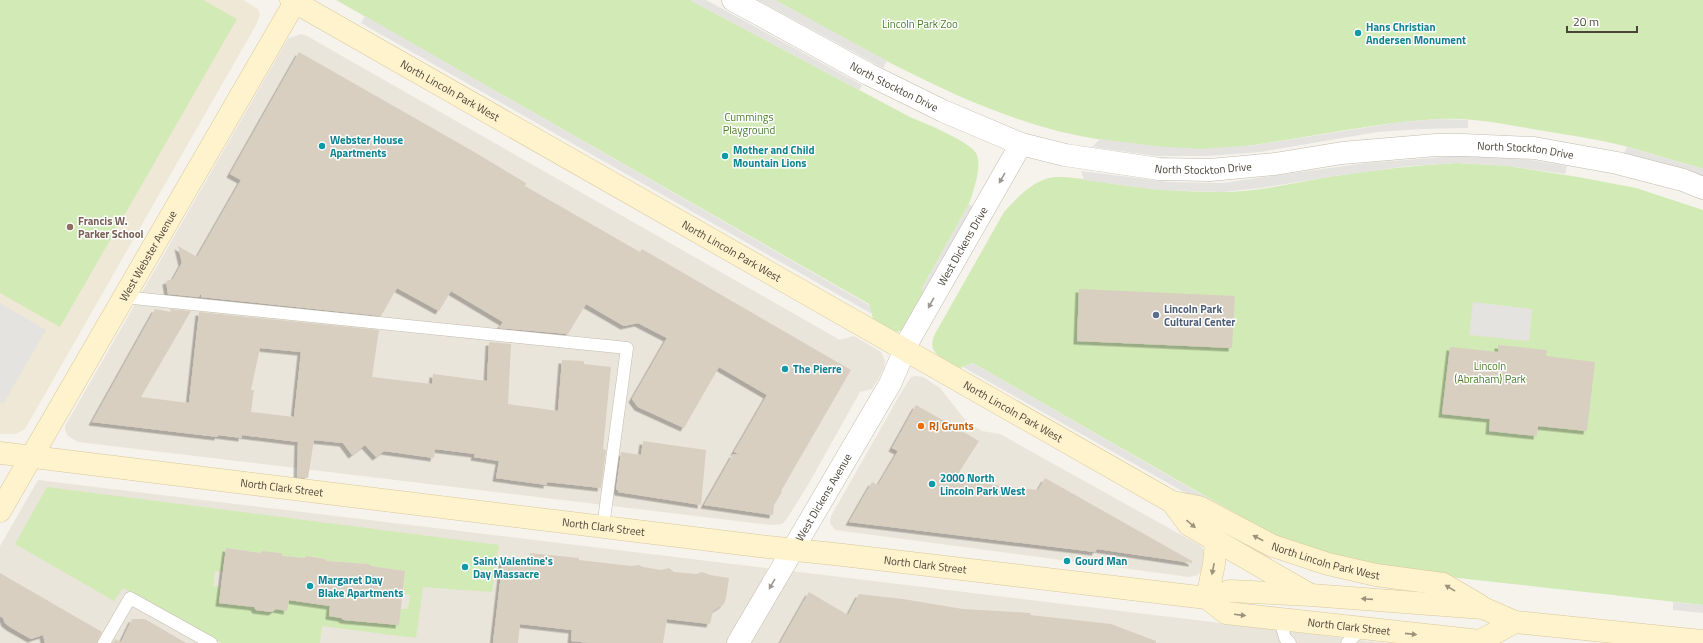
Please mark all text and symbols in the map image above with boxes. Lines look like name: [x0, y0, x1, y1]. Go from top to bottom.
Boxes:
scale bar: [1567, 8, 1637, 34]
text: 20 m: [1573, 12, 1599, 31]
park label: Lincoln Park Zoo: [882, 16, 958, 32]
place label: Hans Christian Andersen Monument: [1366, 19, 1466, 48]
marker: Hans Christian Andersen Monument: [1353, 28, 1363, 38]
street label: North Lincoln Park West: [397, 56, 503, 125]
street label: North Stockton Drive: [847, 58, 941, 116]
park label: Cummings Playground: [723, 109, 775, 138]
place label: Webster House Apartments: [330, 132, 403, 161]
street label: North Stockton Drive: [1477, 138, 1575, 163]
marker: Webster House Apartments: [317, 141, 327, 151]
place label: Mother and Child Mountain Lions: [733, 142, 815, 171]
marker: Mother and Child Mountain Lions: [720, 151, 730, 161]
street label: North Stockton Drive: [1154, 158, 1253, 178]
one-way arrow: [998, 172, 1005, 184]
street label: West Dickens Drive: [933, 203, 992, 289]
street label: West Webster Avenue: [115, 207, 181, 304]
place label: Francis W. Parker School: [78, 213, 144, 242]
street label: North Lincoln Park West: [679, 216, 784, 286]
marker: Francis W. Parker School: [65, 222, 75, 232]
one-way arrow: [927, 297, 934, 309]
place label: Lincoln Park Cultural Center: [1164, 301, 1235, 330]
marker: Lincoln Park Cultural Center: [1151, 310, 1161, 320]
park label: Lincoln (Abraham) Park: [1454, 358, 1526, 387]
place label: The Pierre: [793, 361, 842, 377]
marker: The Pierre: [780, 364, 790, 374]
street label: North Lincoln Park West: [960, 377, 1066, 446]
place label: RJ Grunts: [929, 418, 974, 434]
marker: RJ Grunts: [916, 421, 926, 431]
street label: West Dickens Avenue: [791, 450, 856, 544]
place label: 2000 North Lincoln Park West: [940, 470, 1025, 499]
street label: North Clark Street: [240, 475, 324, 501]
marker: 2000 North Lincoln Park West: [927, 479, 937, 489]
street label: North Clark Street: [561, 514, 646, 540]
one-way arrow: [1186, 520, 1196, 529]
one-way arrow: [1252, 535, 1263, 541]
street label: North Lincoln Park West: [1270, 538, 1381, 583]
street label: North Clark Street: [883, 552, 968, 578]
place label: Saint Valentine's Day Massacre: [473, 553, 553, 582]
place label: Gourd Man: [1075, 553, 1127, 569]
marker: Gourd Man: [1062, 556, 1072, 566]
marker: Saint Valentine's Day Massacre: [460, 562, 470, 572]
one-way arrow: [1209, 563, 1215, 575]
place label: Margaret Day Blake Apartments: [318, 572, 403, 601]
one-way arrow: [769, 578, 776, 590]
marker: Margaret Day Blake Apartments: [305, 581, 315, 591]
one-way arrow: [1445, 584, 1455, 592]
one-way arrow: [1361, 596, 1373, 603]
one-way arrow: [1234, 611, 1246, 618]
street label: North Clark Street: [1307, 614, 1391, 639]
one-way arrow: [1405, 631, 1417, 637]

